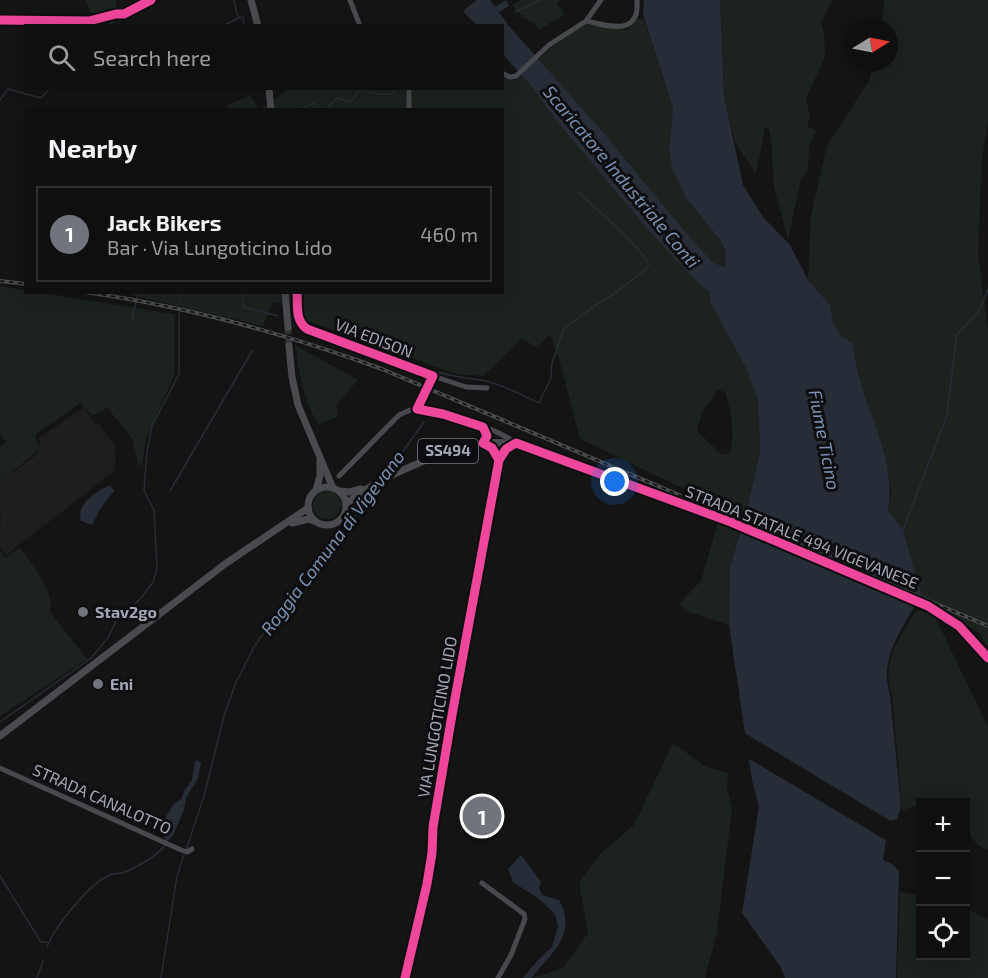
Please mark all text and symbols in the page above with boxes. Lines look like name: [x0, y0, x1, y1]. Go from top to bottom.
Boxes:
north arrow: [844, 18, 898, 72]
search box: [24, 24, 504, 90]
icon: search: [45, 41, 78, 74]
text: Search here: [93, 44, 211, 70]
water label: Scaricatore Industriale Conti: [539, 81, 705, 272]
text: Nearby: [48, 132, 137, 163]
text: Jack Bikers: [107, 209, 221, 235]
text: 1: [65, 222, 74, 246]
text: 460 m: [420, 222, 478, 246]
text: Bar · Via Lungoticino Lido: [107, 235, 332, 259]
street label: VIA EDISON: [333, 314, 416, 361]
water label: Fiume Ticino: [804, 388, 845, 492]
road number: SS494: [418, 439, 478, 463]
water label: Roggia Comuna di Vigevano: [256, 446, 409, 639]
your location: [600, 467, 629, 496]
street label: STRADA STATALE 494 VIGEVANESE: [683, 481, 921, 592]
place label: Stav2go: [95, 602, 157, 621]
marker: Stav2go: [76, 605, 90, 619]
street label: VIA LUNGOTICINO LIDO: [413, 635, 460, 799]
place label: Eni: [110, 674, 133, 693]
marker: Eni: [91, 677, 105, 691]
street label: STRADA CANALOTTO: [30, 759, 174, 838]
pin: 1: [462, 794, 502, 838]
map controls: [916, 798, 970, 960]
button: +: [916, 798, 970, 852]
button: −: [916, 852, 970, 906]
button: locate: [916, 906, 970, 960]

